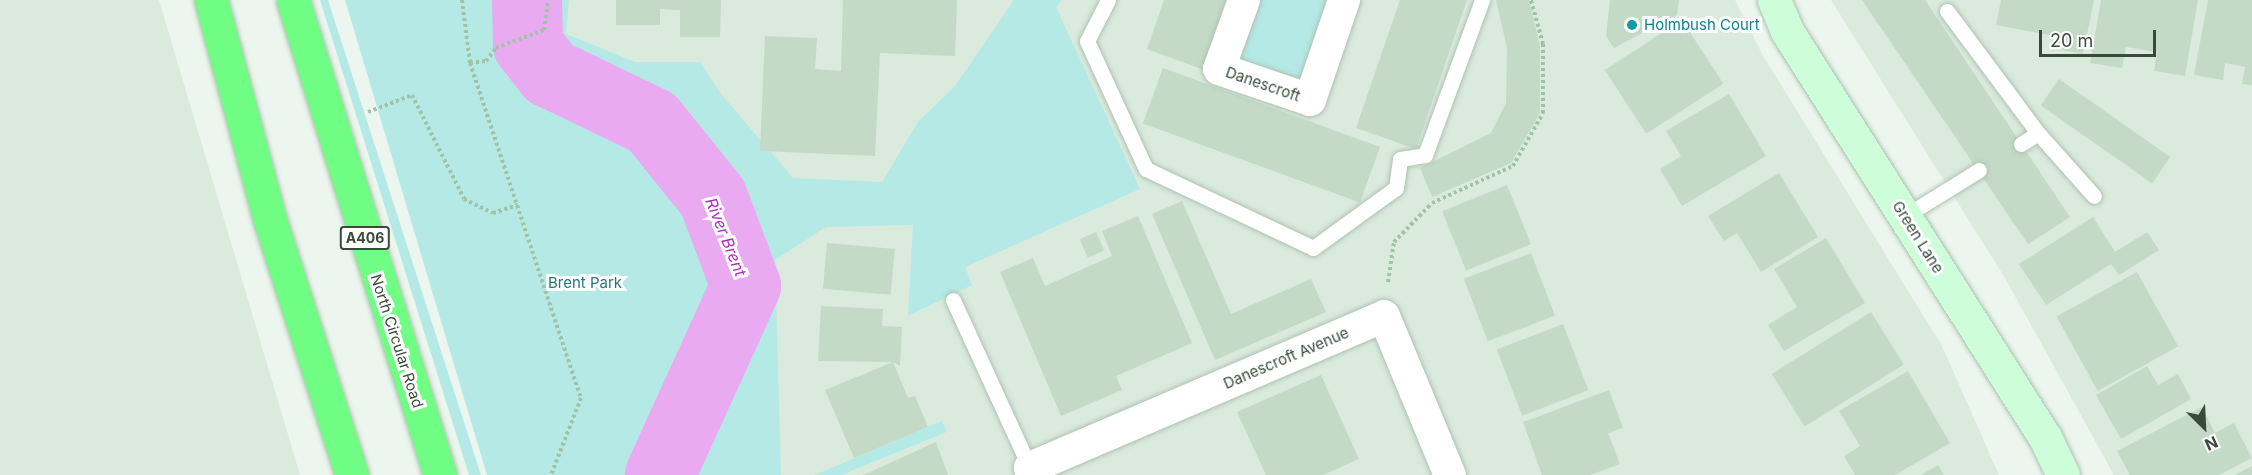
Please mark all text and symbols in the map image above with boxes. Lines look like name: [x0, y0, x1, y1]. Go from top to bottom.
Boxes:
place label: Holmbush Court: [1644, 16, 1760, 34]
marker: Holmbush Court: [1625, 18, 1639, 32]
scale bar: [2042, 18, 2159, 56]
text: 20 m: [2050, 30, 2093, 51]
street label: Danescroft: [1223, 63, 1303, 105]
water label: River Brent: [702, 195, 750, 279]
street label: Green Lane: [1889, 198, 1947, 276]
road number: A406: [340, 227, 391, 249]
street label: North Circular Road: [367, 272, 427, 410]
park label: Brent Park: [548, 274, 622, 292]
street label: Danescroft Avenue: [1221, 323, 1351, 393]
north arrow: [2174, 397, 2234, 457]
text: N: [2202, 432, 2221, 455]

